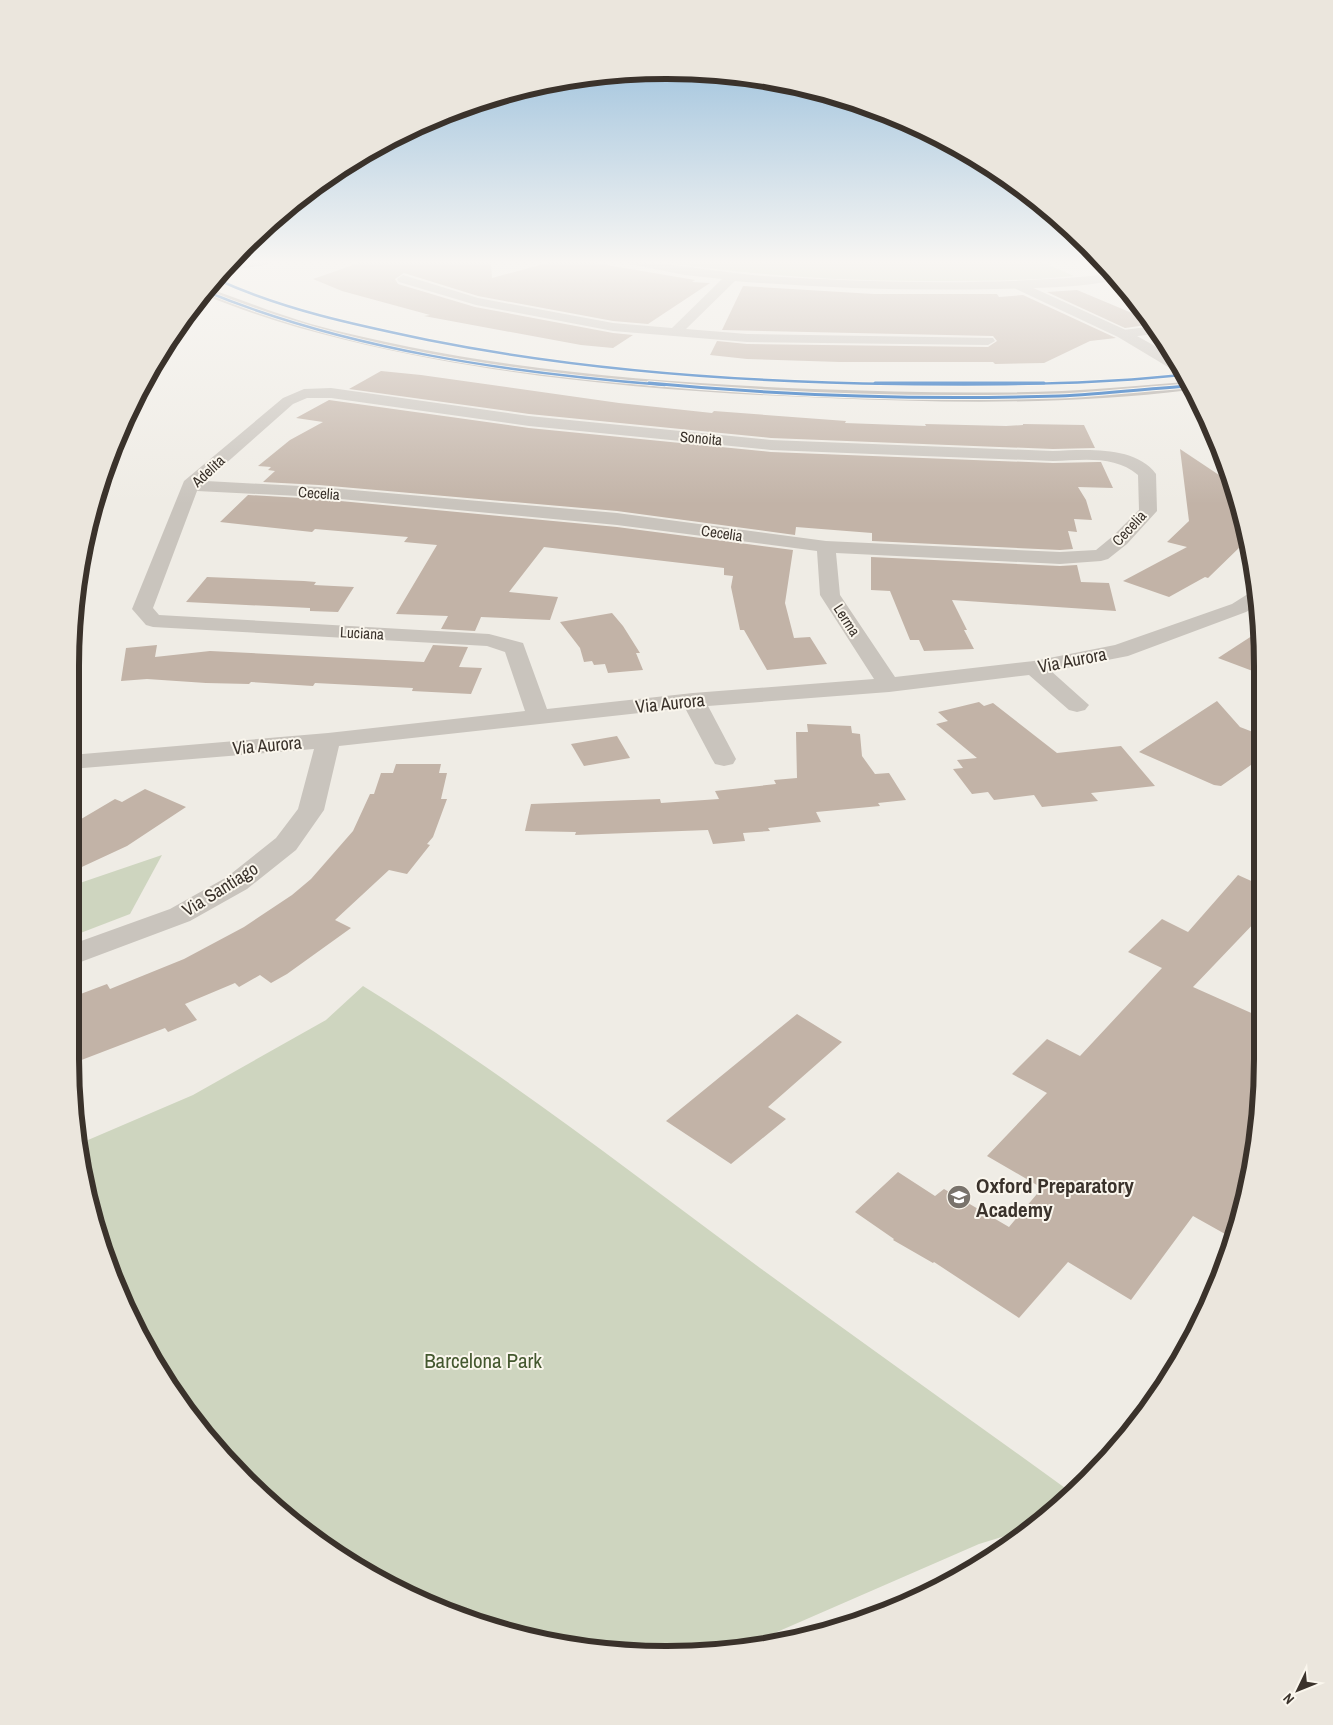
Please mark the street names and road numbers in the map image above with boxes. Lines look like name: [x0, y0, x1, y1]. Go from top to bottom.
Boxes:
street label: Sonoita: [679, 426, 723, 450]
street label: Adelita: [186, 450, 229, 492]
street label: Cecelia: [297, 481, 341, 505]
street label: Cecelia: [1107, 505, 1151, 550]
street label: Cecelia: [700, 520, 744, 546]
street label: Lerma: [829, 600, 865, 640]
street label: Luciana: [340, 621, 385, 645]
street label: Via Aurora: [1036, 641, 1108, 679]
street label: Via Aurora: [634, 687, 706, 719]
street label: Via Aurora: [231, 730, 303, 760]
street label: Via Santiago: [177, 856, 263, 922]

